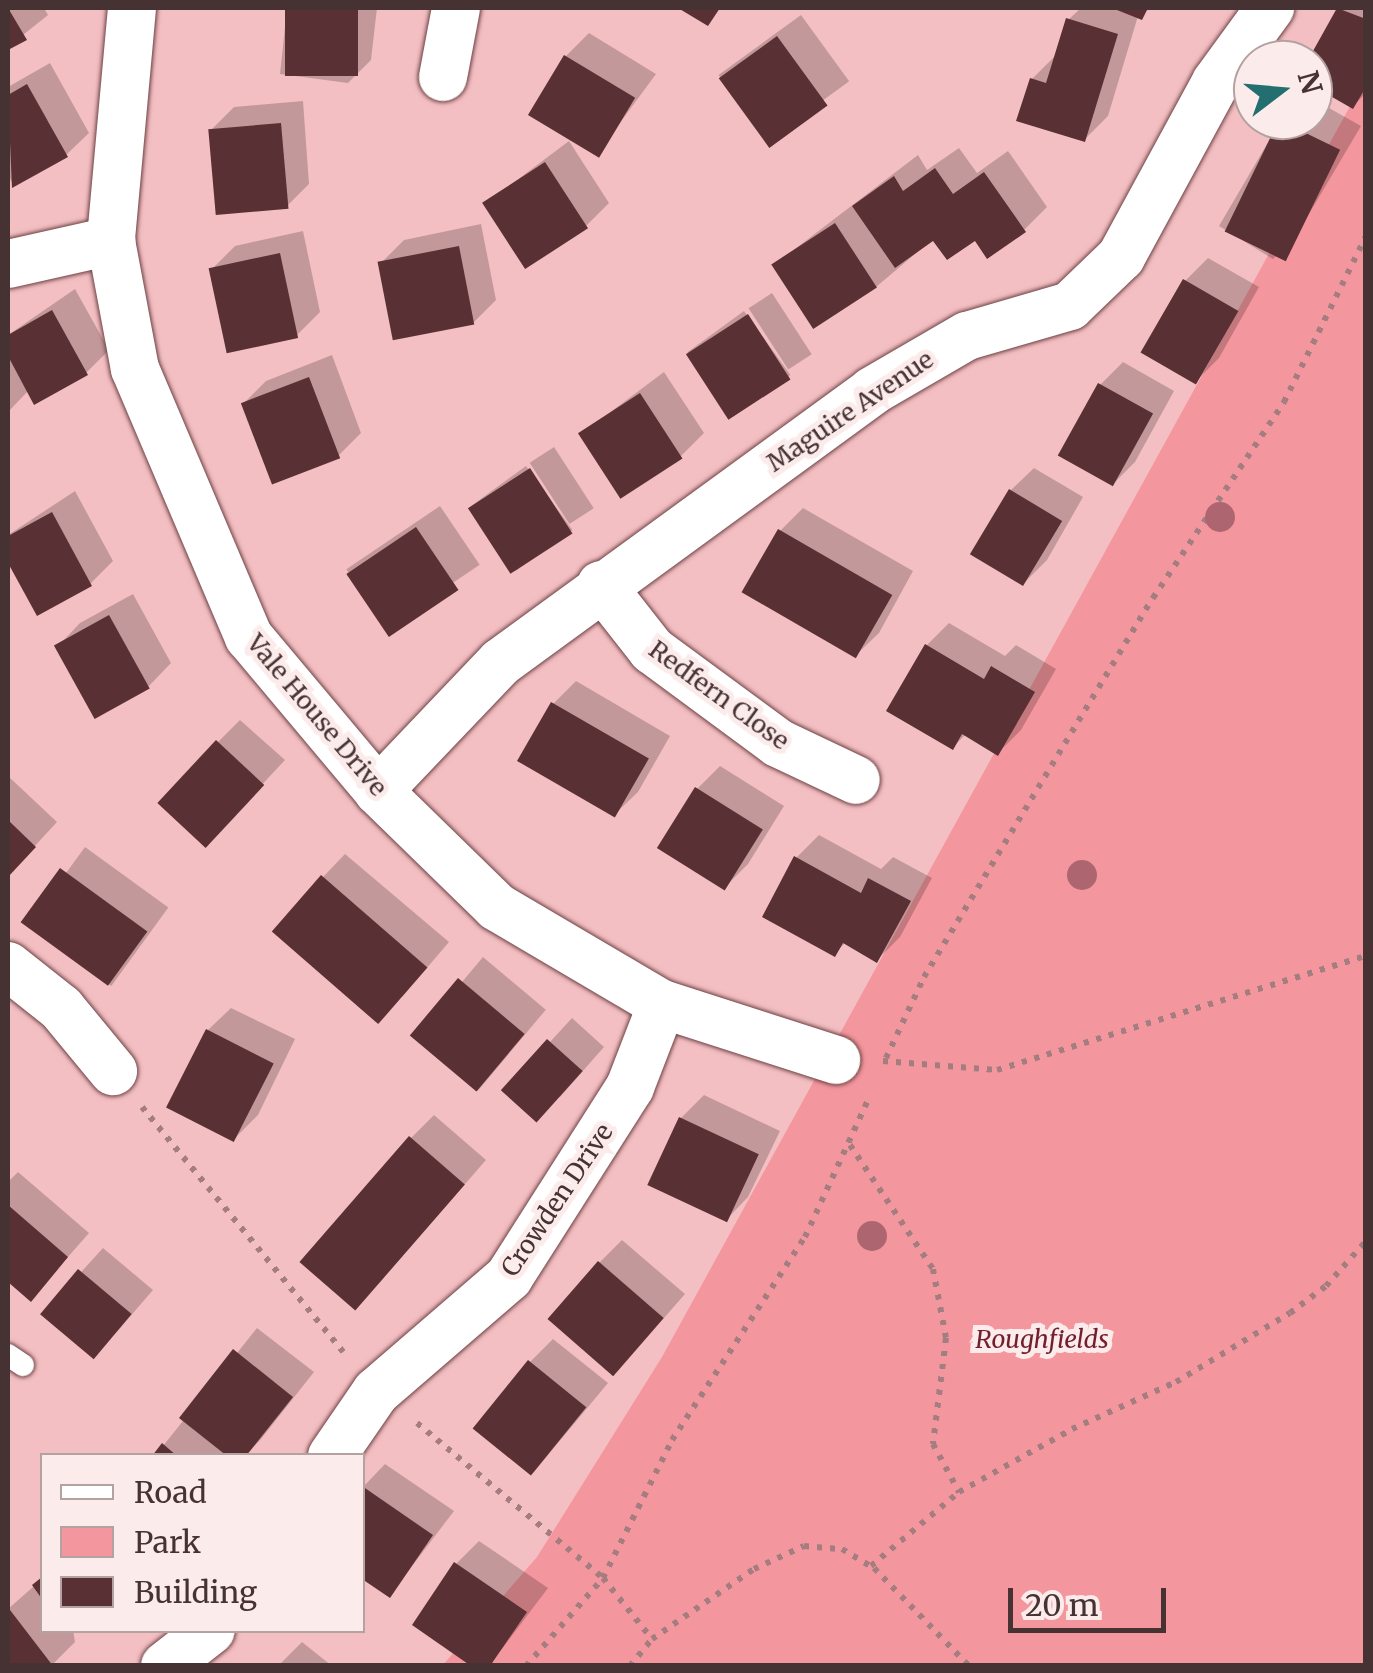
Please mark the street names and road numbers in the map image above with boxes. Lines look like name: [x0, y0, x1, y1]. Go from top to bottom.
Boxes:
street label: Maguire Avenue: [761, 344, 939, 478]
street label: Vale House Drive: [241, 628, 393, 802]
street label: Redfern Close: [643, 634, 795, 756]
street label: Crowden Drive: [495, 1118, 619, 1282]

